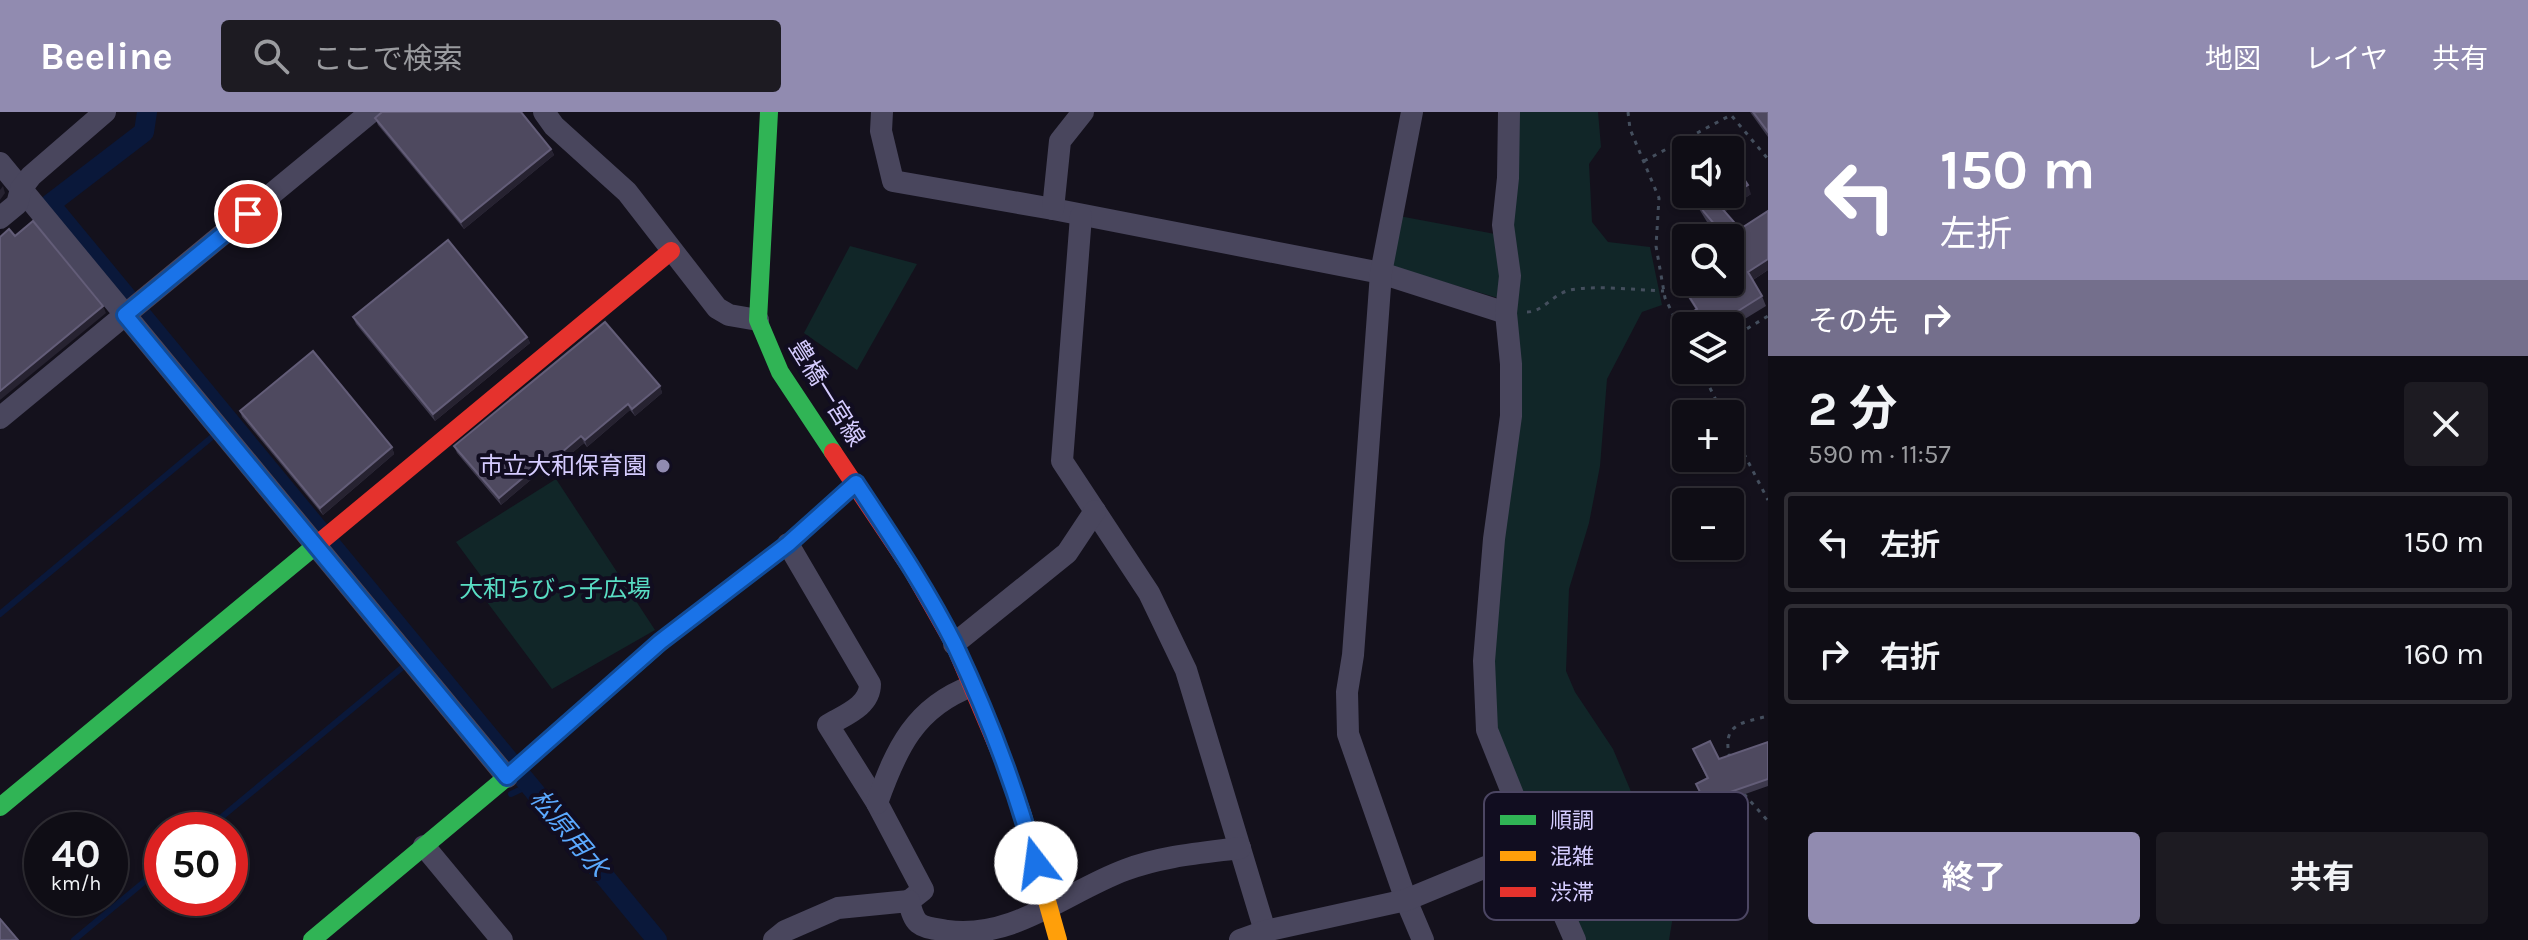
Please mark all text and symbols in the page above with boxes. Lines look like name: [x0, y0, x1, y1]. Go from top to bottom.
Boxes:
search box: [221, 20, 781, 92]
text: Beeline: [40, 34, 173, 79]
icon: search: [249, 34, 293, 78]
text: ここで検索: [313, 41, 463, 77]
text: 地図: [2205, 42, 2261, 75]
text: レイヤ: [2305, 42, 2388, 75]
text: 共有: [2432, 42, 2488, 75]
map controls: [1672, 136, 1744, 560]
button: sound: [1672, 136, 1744, 208]
text: 150 m: [1940, 137, 2095, 202]
icon: left: [1808, 144, 1912, 248]
pin: [214, 180, 282, 248]
icon: arrive: [226, 192, 270, 236]
text: 左折: [1940, 213, 2012, 255]
button: search: [1672, 224, 1744, 296]
icon: right: [1914, 296, 1958, 340]
text: その先: [1808, 303, 1898, 339]
button: layers: [1672, 312, 1744, 384]
street label: 豊橋一宮線: [783, 335, 871, 451]
text: 2 分: [1808, 381, 1897, 437]
button: close: [2404, 382, 2488, 466]
button: +: [1672, 400, 1744, 472]
text: 590 m · 11:57: [1808, 439, 1951, 470]
place label: 市立大和保育園: [479, 452, 647, 480]
marker: 市立大和保育園: [654, 457, 672, 475]
button: −: [1672, 488, 1744, 560]
icon: left: [1812, 520, 1856, 564]
text: 150 m: [2404, 524, 2484, 560]
text: 左折: [1880, 527, 1940, 563]
park label: 大和ちびっ子広場: [459, 575, 651, 603]
icon: right: [1812, 632, 1856, 676]
text: 160 m: [2404, 636, 2484, 672]
text: 右折: [1880, 639, 1940, 675]
water label: 松原用水: [524, 783, 616, 885]
legend: [1484, 792, 1748, 920]
text: 順調: [1550, 808, 1594, 834]
speed limit sign: 50: [144, 812, 248, 916]
position arrow: [994, 821, 1078, 905]
text: 40: [51, 830, 101, 877]
button: 終了: [1808, 832, 2140, 924]
button: 共有: [2156, 832, 2488, 924]
text: 混雑: [1550, 844, 1594, 870]
text: km/h: [51, 872, 101, 895]
text: 渋滞: [1550, 880, 1594, 906]

